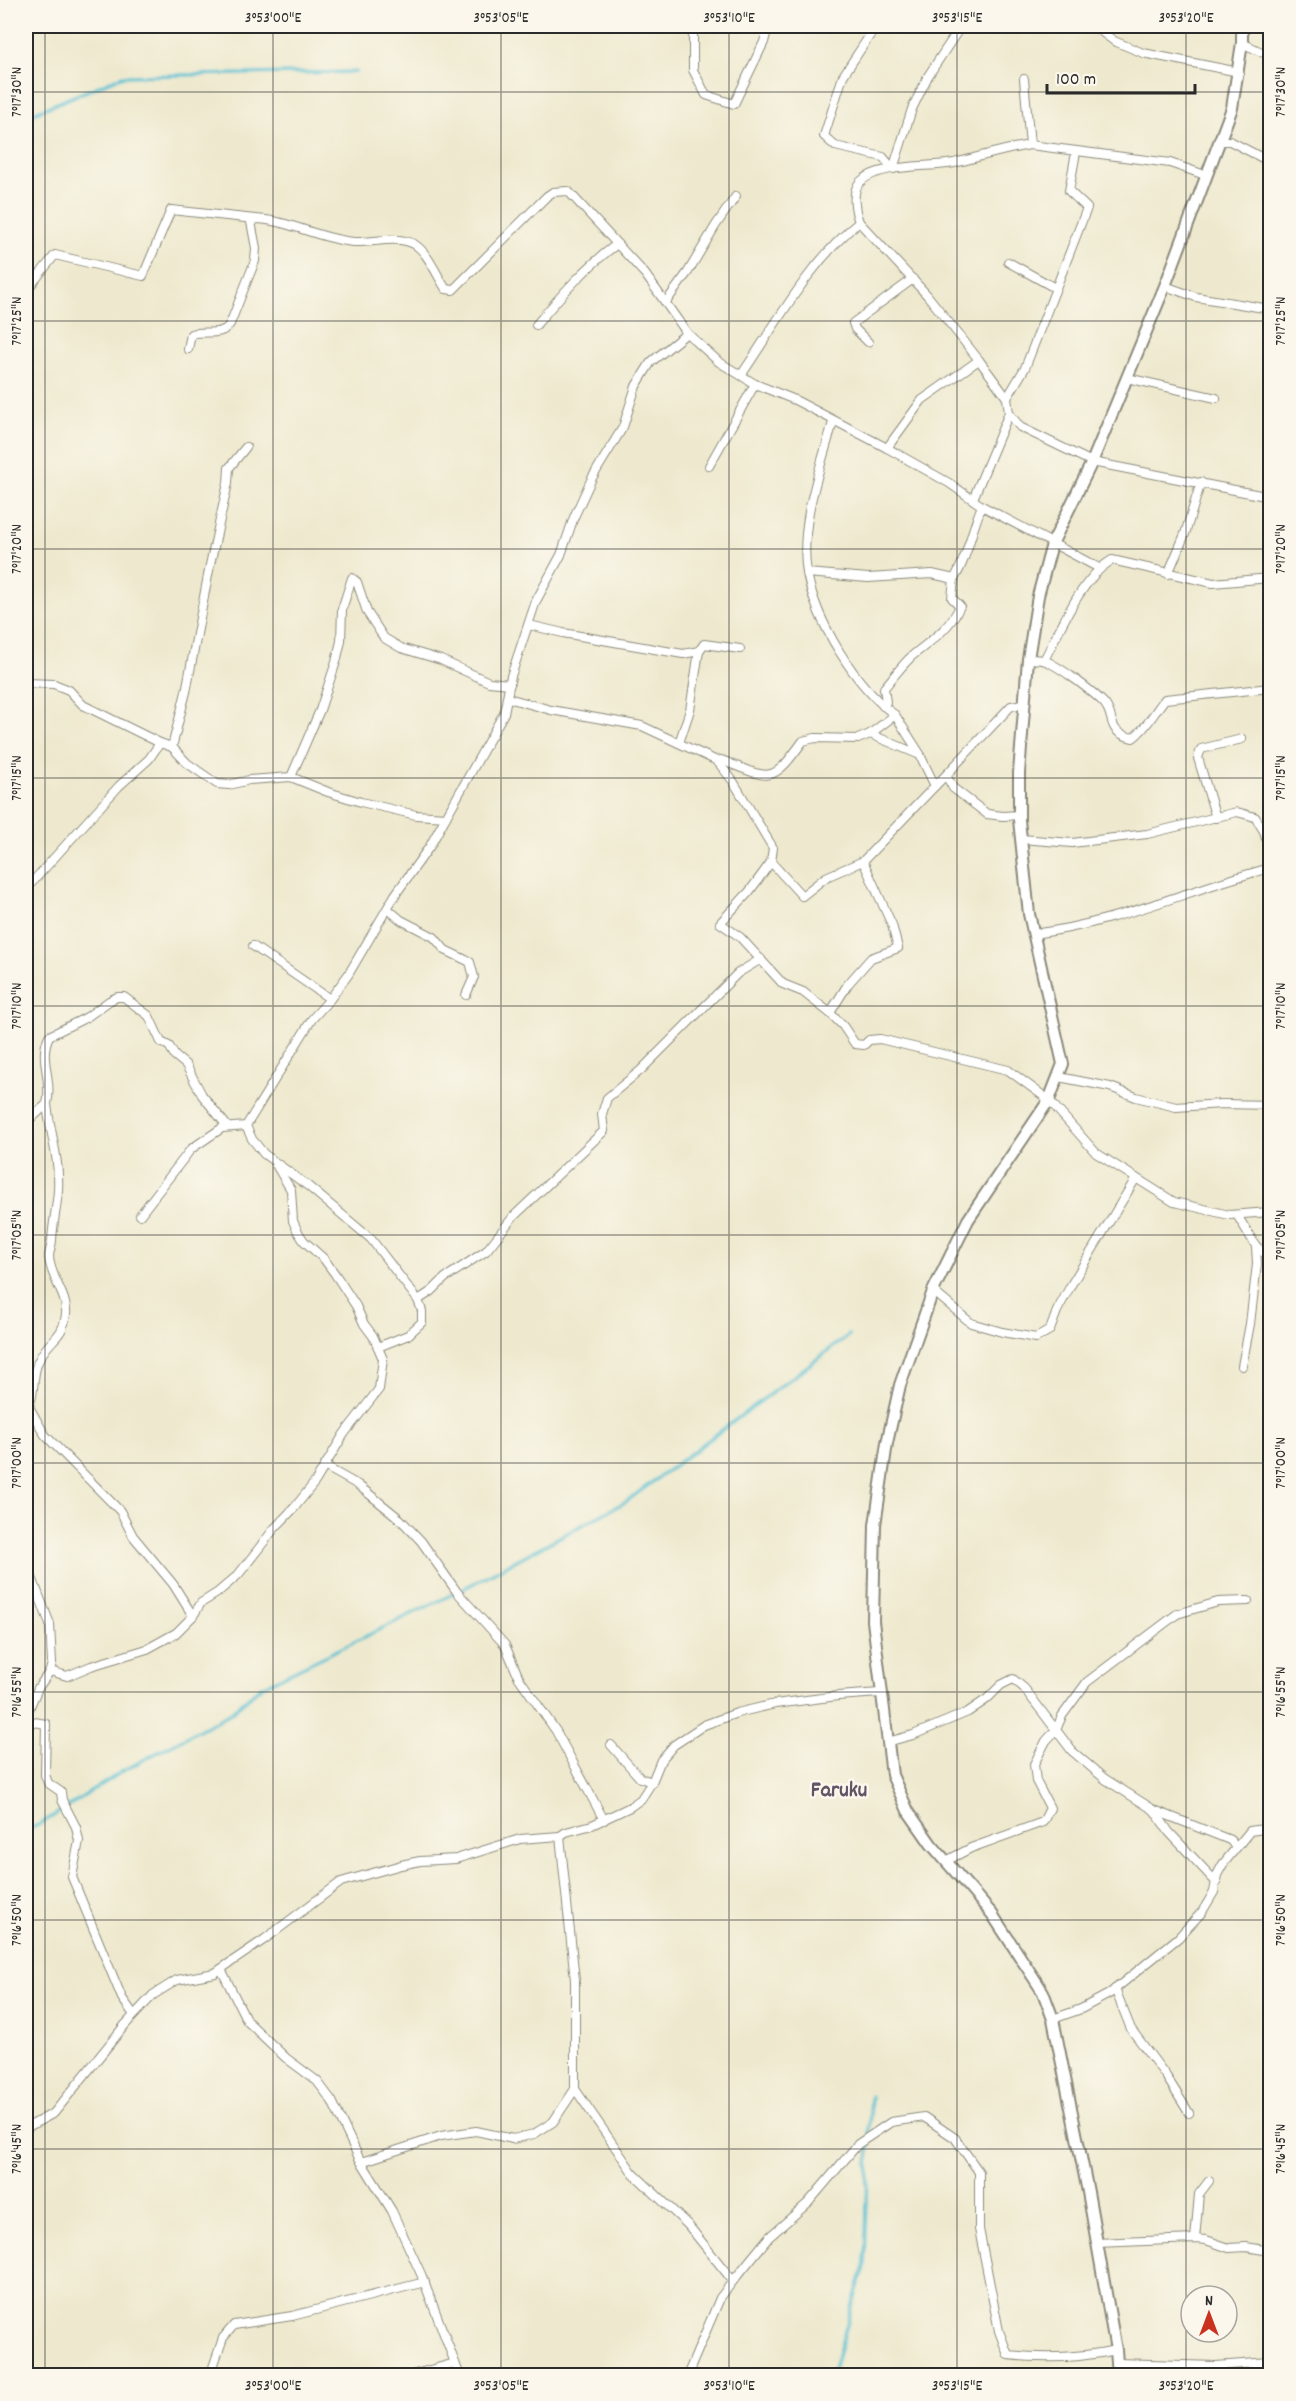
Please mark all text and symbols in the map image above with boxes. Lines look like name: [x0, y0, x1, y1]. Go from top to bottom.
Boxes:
text: 3°53'00"E: [245, 8, 301, 30]
text: 3°53'05"E: [473, 8, 529, 30]
text: 3°53'10"E: [703, 8, 755, 30]
text: 3°53'15"E: [932, 8, 982, 30]
text: 3°53'20"E: [1159, 8, 1214, 30]
scale bar: [1047, 57, 1196, 95]
text: 7°17'30"N: [7, 67, 29, 117]
text: 7°17'30"N: [1271, 67, 1293, 117]
text: 100 m: [1056, 68, 1096, 93]
text: 7°17'25"N: [7, 297, 29, 345]
text: 7°17'25"N: [1271, 297, 1293, 345]
text: 7°17'20"N: [7, 524, 29, 574]
text: 7°17'20"N: [1271, 524, 1293, 574]
text: 7°17'15"N: [7, 755, 29, 801]
text: 7°17'15"N: [1271, 755, 1293, 801]
text: 7°17'10"N: [7, 983, 29, 1029]
text: 7°17'10"N: [1271, 983, 1293, 1029]
text: 7°17'05"N: [7, 1210, 29, 1260]
text: 7°17'05"N: [1271, 1210, 1293, 1260]
text: 7°17'00"N: [7, 1437, 29, 1489]
text: 7°17'00"N: [1271, 1437, 1293, 1489]
text: 7°16'55"N: [7, 1667, 29, 1717]
text: 7°16'55"N: [1271, 1667, 1293, 1717]
district label: Faruku: [811, 1776, 867, 1807]
text: 7°16'50"N: [7, 1894, 29, 1946]
text: 7°16'50"N: [1271, 1894, 1293, 1946]
text: 7°16'45"N: [7, 2124, 29, 2174]
text: 7°16'45"N: [1271, 2124, 1293, 2174]
north arrow: [1179, 2284, 1239, 2344]
text: N: [1205, 2290, 1213, 2313]
text: 3°53'00"E: [245, 2376, 301, 2398]
text: 3°53'05"E: [473, 2376, 529, 2398]
text: 3°53'10"E: [703, 2376, 755, 2398]
text: 3°53'15"E: [932, 2376, 982, 2398]
text: 3°53'20"E: [1159, 2376, 1214, 2398]

